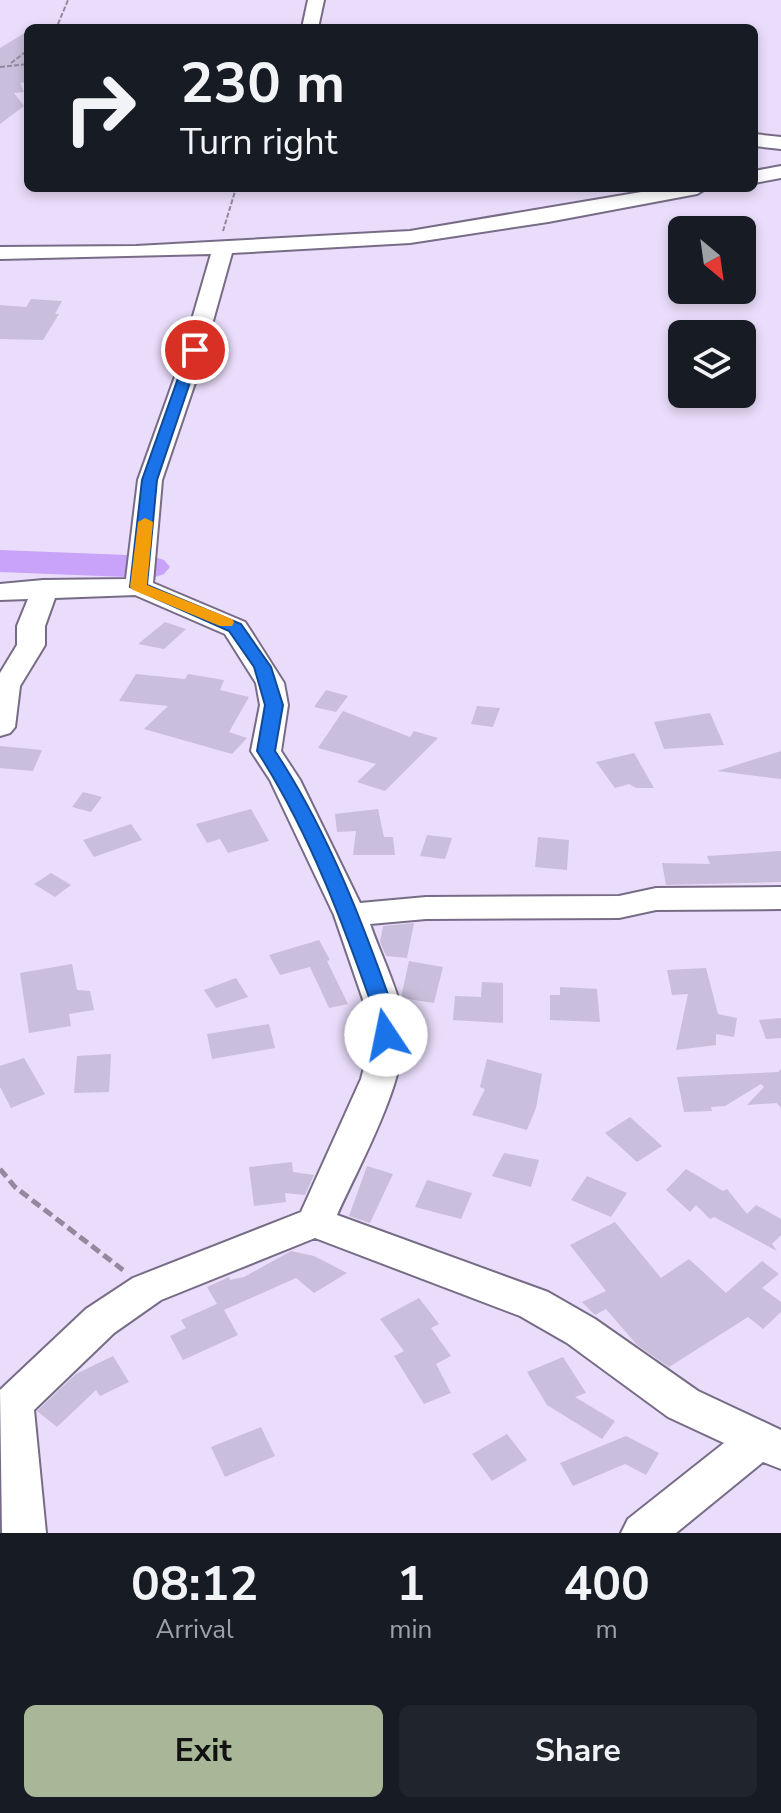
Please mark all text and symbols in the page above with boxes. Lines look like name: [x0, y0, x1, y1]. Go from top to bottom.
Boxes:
text: 230 m: [180, 45, 345, 122]
icon: right: [48, 56, 152, 160]
text: Turn right: [180, 118, 337, 167]
north arrow: [668, 216, 756, 304]
map controls: [668, 216, 756, 408]
pin: [161, 316, 229, 384]
button: layers: [668, 320, 756, 408]
icon: arrive: [173, 328, 217, 372]
position arrow: [344, 993, 428, 1077]
text: 08:12: [131, 1551, 258, 1617]
text: 1: [396, 1551, 425, 1617]
text: 400: [563, 1551, 650, 1617]
text: Arrival: [156, 1612, 234, 1647]
text: min: [389, 1612, 432, 1647]
text: m: [596, 1612, 618, 1647]
button: Exit: [24, 1705, 383, 1797]
button: Share: [399, 1705, 757, 1797]

